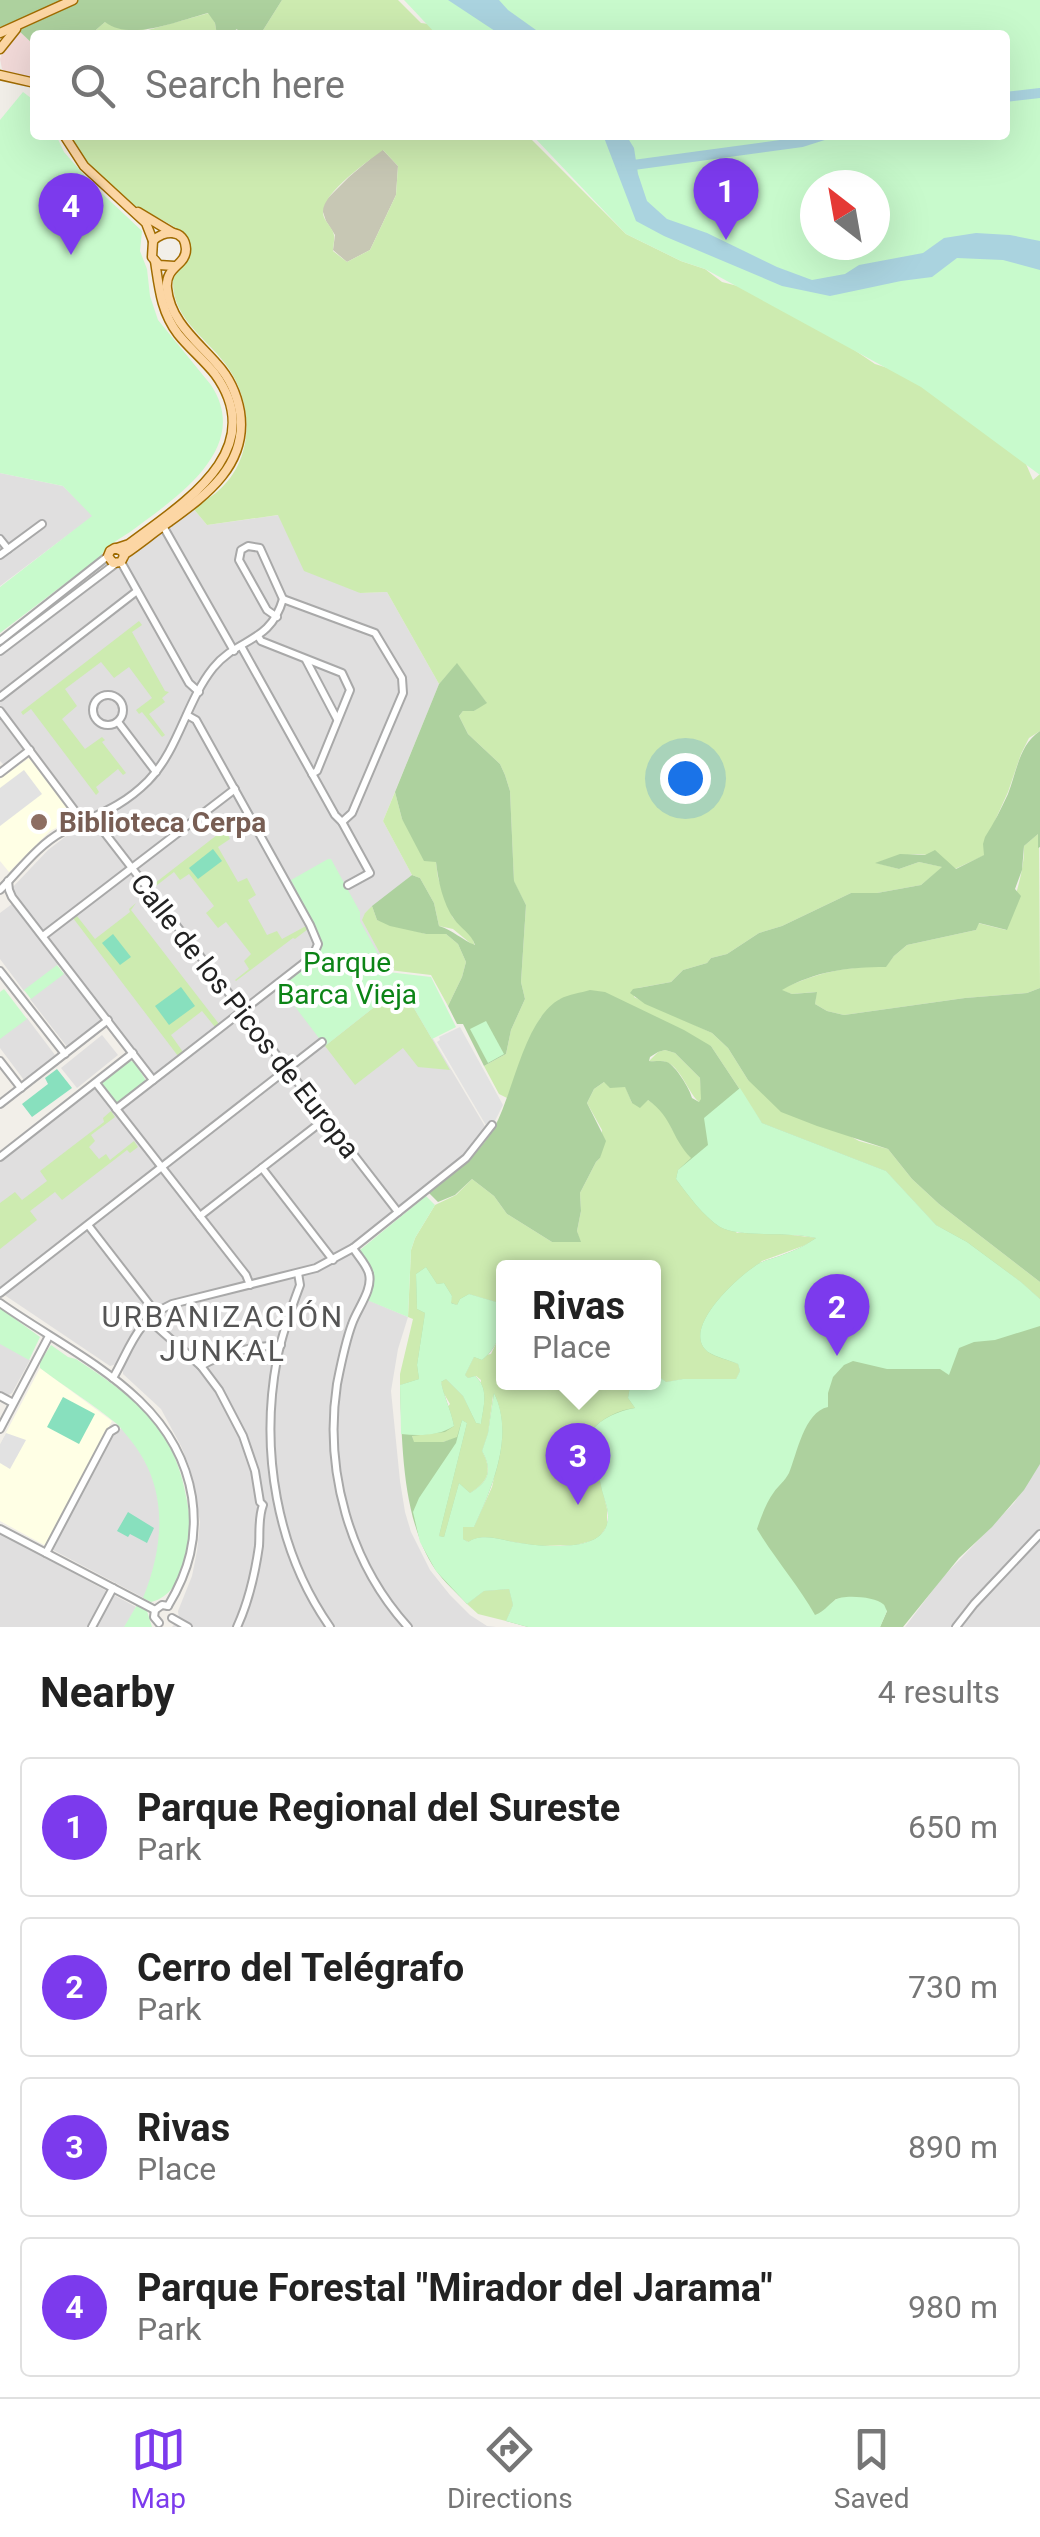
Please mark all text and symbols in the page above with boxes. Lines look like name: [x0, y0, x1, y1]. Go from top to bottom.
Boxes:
search box: [30, 30, 1010, 140]
icon: search: [65, 58, 120, 113]
text: Search here: [145, 63, 345, 107]
pin: 1: [694, 158, 758, 240]
north arrow: [800, 170, 890, 260]
pin: 4: [38, 172, 104, 255]
your location: [660, 753, 711, 804]
place label: Biblioteca Cerpa: [59, 806, 266, 839]
marker: Biblioteca Cerpa: [28, 811, 50, 833]
street label: Calle de los Picos de Europa: [124, 867, 366, 1165]
park label: Parque Barca Vieja: [277, 946, 417, 1011]
popup: [496, 1260, 661, 1390]
pin: 2: [804, 1274, 870, 1356]
text: Rivas: [532, 1284, 625, 1328]
district label: URBANIZACIÓN JUNKAL: [101, 1299, 345, 1368]
text: Place: [532, 1328, 611, 1366]
pin: 3: [546, 1422, 610, 1505]
text: Nearby: [40, 1668, 175, 1717]
text: 4 results: [878, 1673, 1000, 1711]
text: Parque Regional del Sureste: [137, 1786, 620, 1830]
text: 1: [65, 1808, 84, 1846]
text: 650 m: [908, 1808, 998, 1846]
text: Park: [137, 1830, 201, 1868]
text: Cerro del Telégrafo: [137, 1946, 464, 1990]
text: 2: [65, 1968, 84, 2006]
text: 730 m: [908, 1968, 998, 2006]
text: Park: [137, 1990, 201, 2028]
text: Rivas: [137, 2106, 230, 2150]
text: 3: [65, 2128, 84, 2166]
text: 890 m: [908, 2128, 998, 2166]
text: Place: [137, 2150, 216, 2188]
text: Parque Forestal "Mirador del Jarama": [137, 2266, 773, 2310]
text: 4: [65, 2288, 84, 2326]
text: 980 m: [908, 2288, 998, 2326]
text: Park: [137, 2310, 201, 2348]
tab: Map: [131, 2422, 186, 2515]
tab: Directions: [447, 2422, 573, 2515]
tab: Saved: [834, 2422, 909, 2515]

